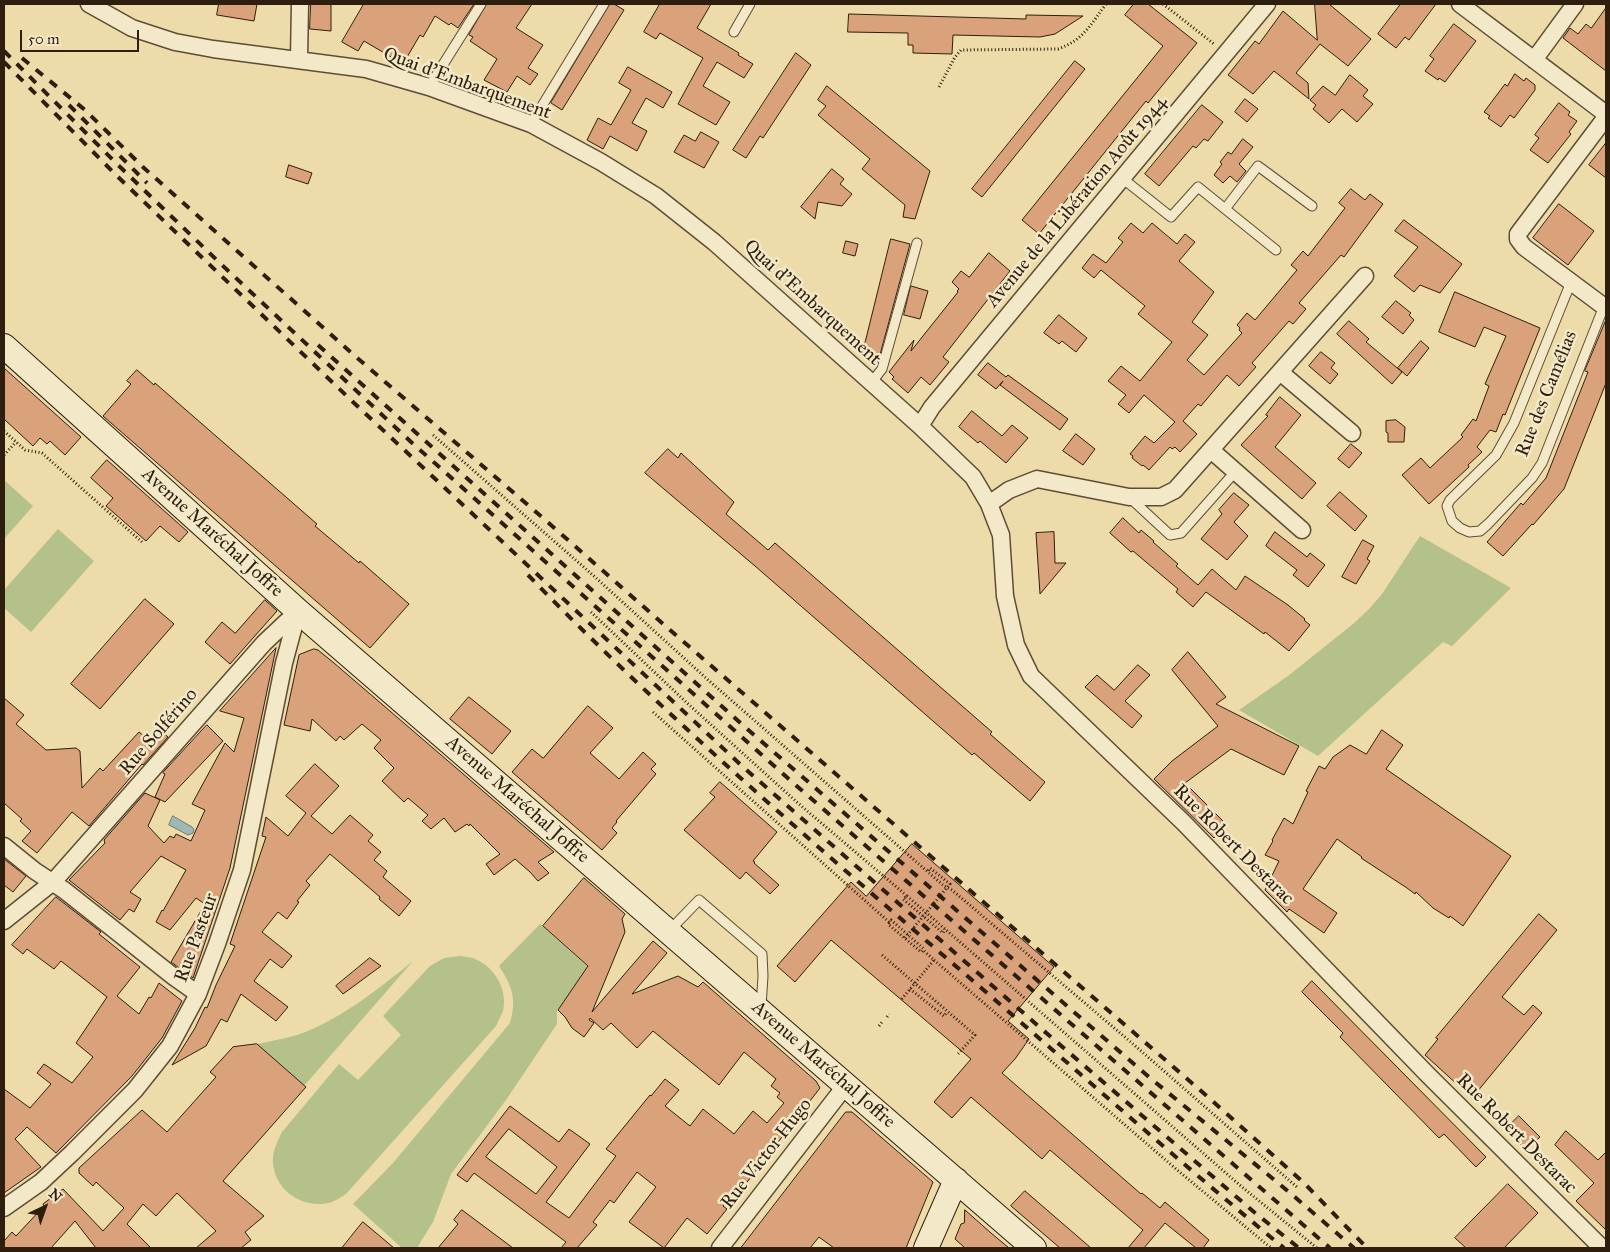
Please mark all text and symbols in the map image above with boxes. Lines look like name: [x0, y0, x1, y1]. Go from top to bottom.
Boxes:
scale bar: [22, 20, 141, 52]
text: 50 m: [28, 30, 60, 48]
street label: Quai d'Embarquement: [380, 43, 554, 125]
street label: Avenue de la Libération Août 1944: [982, 91, 1172, 313]
street label: Quai d'Embarquement: [739, 235, 885, 371]
street label: Rue des Camélias: [1511, 328, 1583, 460]
street label: Avenue Maréchal Joffre: [136, 463, 288, 603]
street label: Rue Solférino: [115, 684, 203, 780]
street label: Avenue Maréchal Joffre: [441, 731, 593, 869]
street label: Rue Robert Destarac: [1168, 780, 1298, 910]
street label: Rue Pasteur: [170, 891, 224, 985]
street label: Avenue Maréchal Joffre: [747, 996, 899, 1134]
street label: Rue Robert Destarac: [1451, 1069, 1581, 1199]
street label: Rue Victor Hugo: [717, 1094, 817, 1214]
north arrow: [20, 1182, 70, 1232]
text: N: [45, 1185, 65, 1206]

